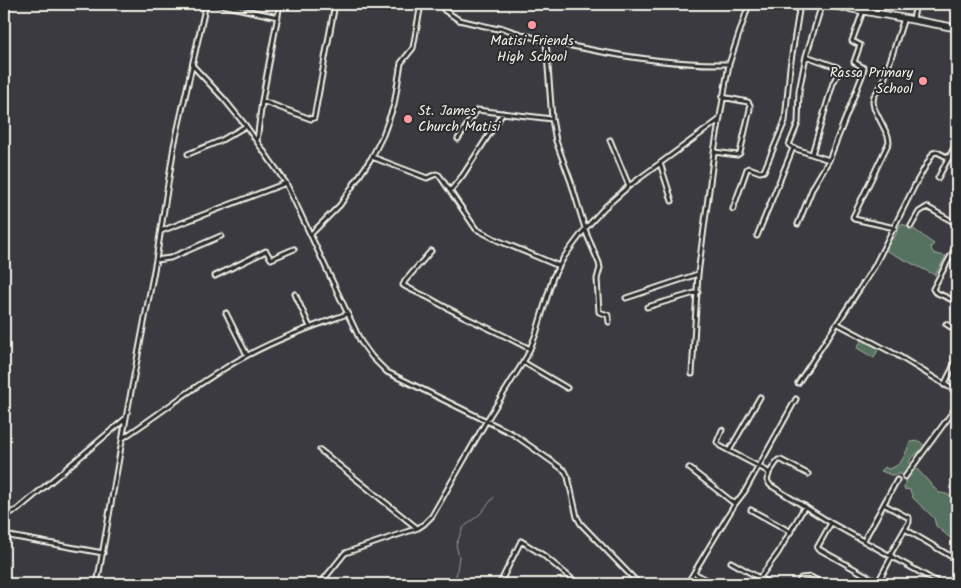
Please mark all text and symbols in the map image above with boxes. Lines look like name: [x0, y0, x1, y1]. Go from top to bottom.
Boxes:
marker: Matisi Friends High School: [526, 19, 538, 31]
place label: Matisi Friends High School: [490, 30, 574, 68]
place label: Rassa Primary School: [830, 62, 914, 100]
marker: Rassa Primary School: [917, 75, 929, 87]
place label: St. James Church Matisi: [418, 100, 501, 138]
marker: St. James Church Matisi: [402, 113, 414, 125]

